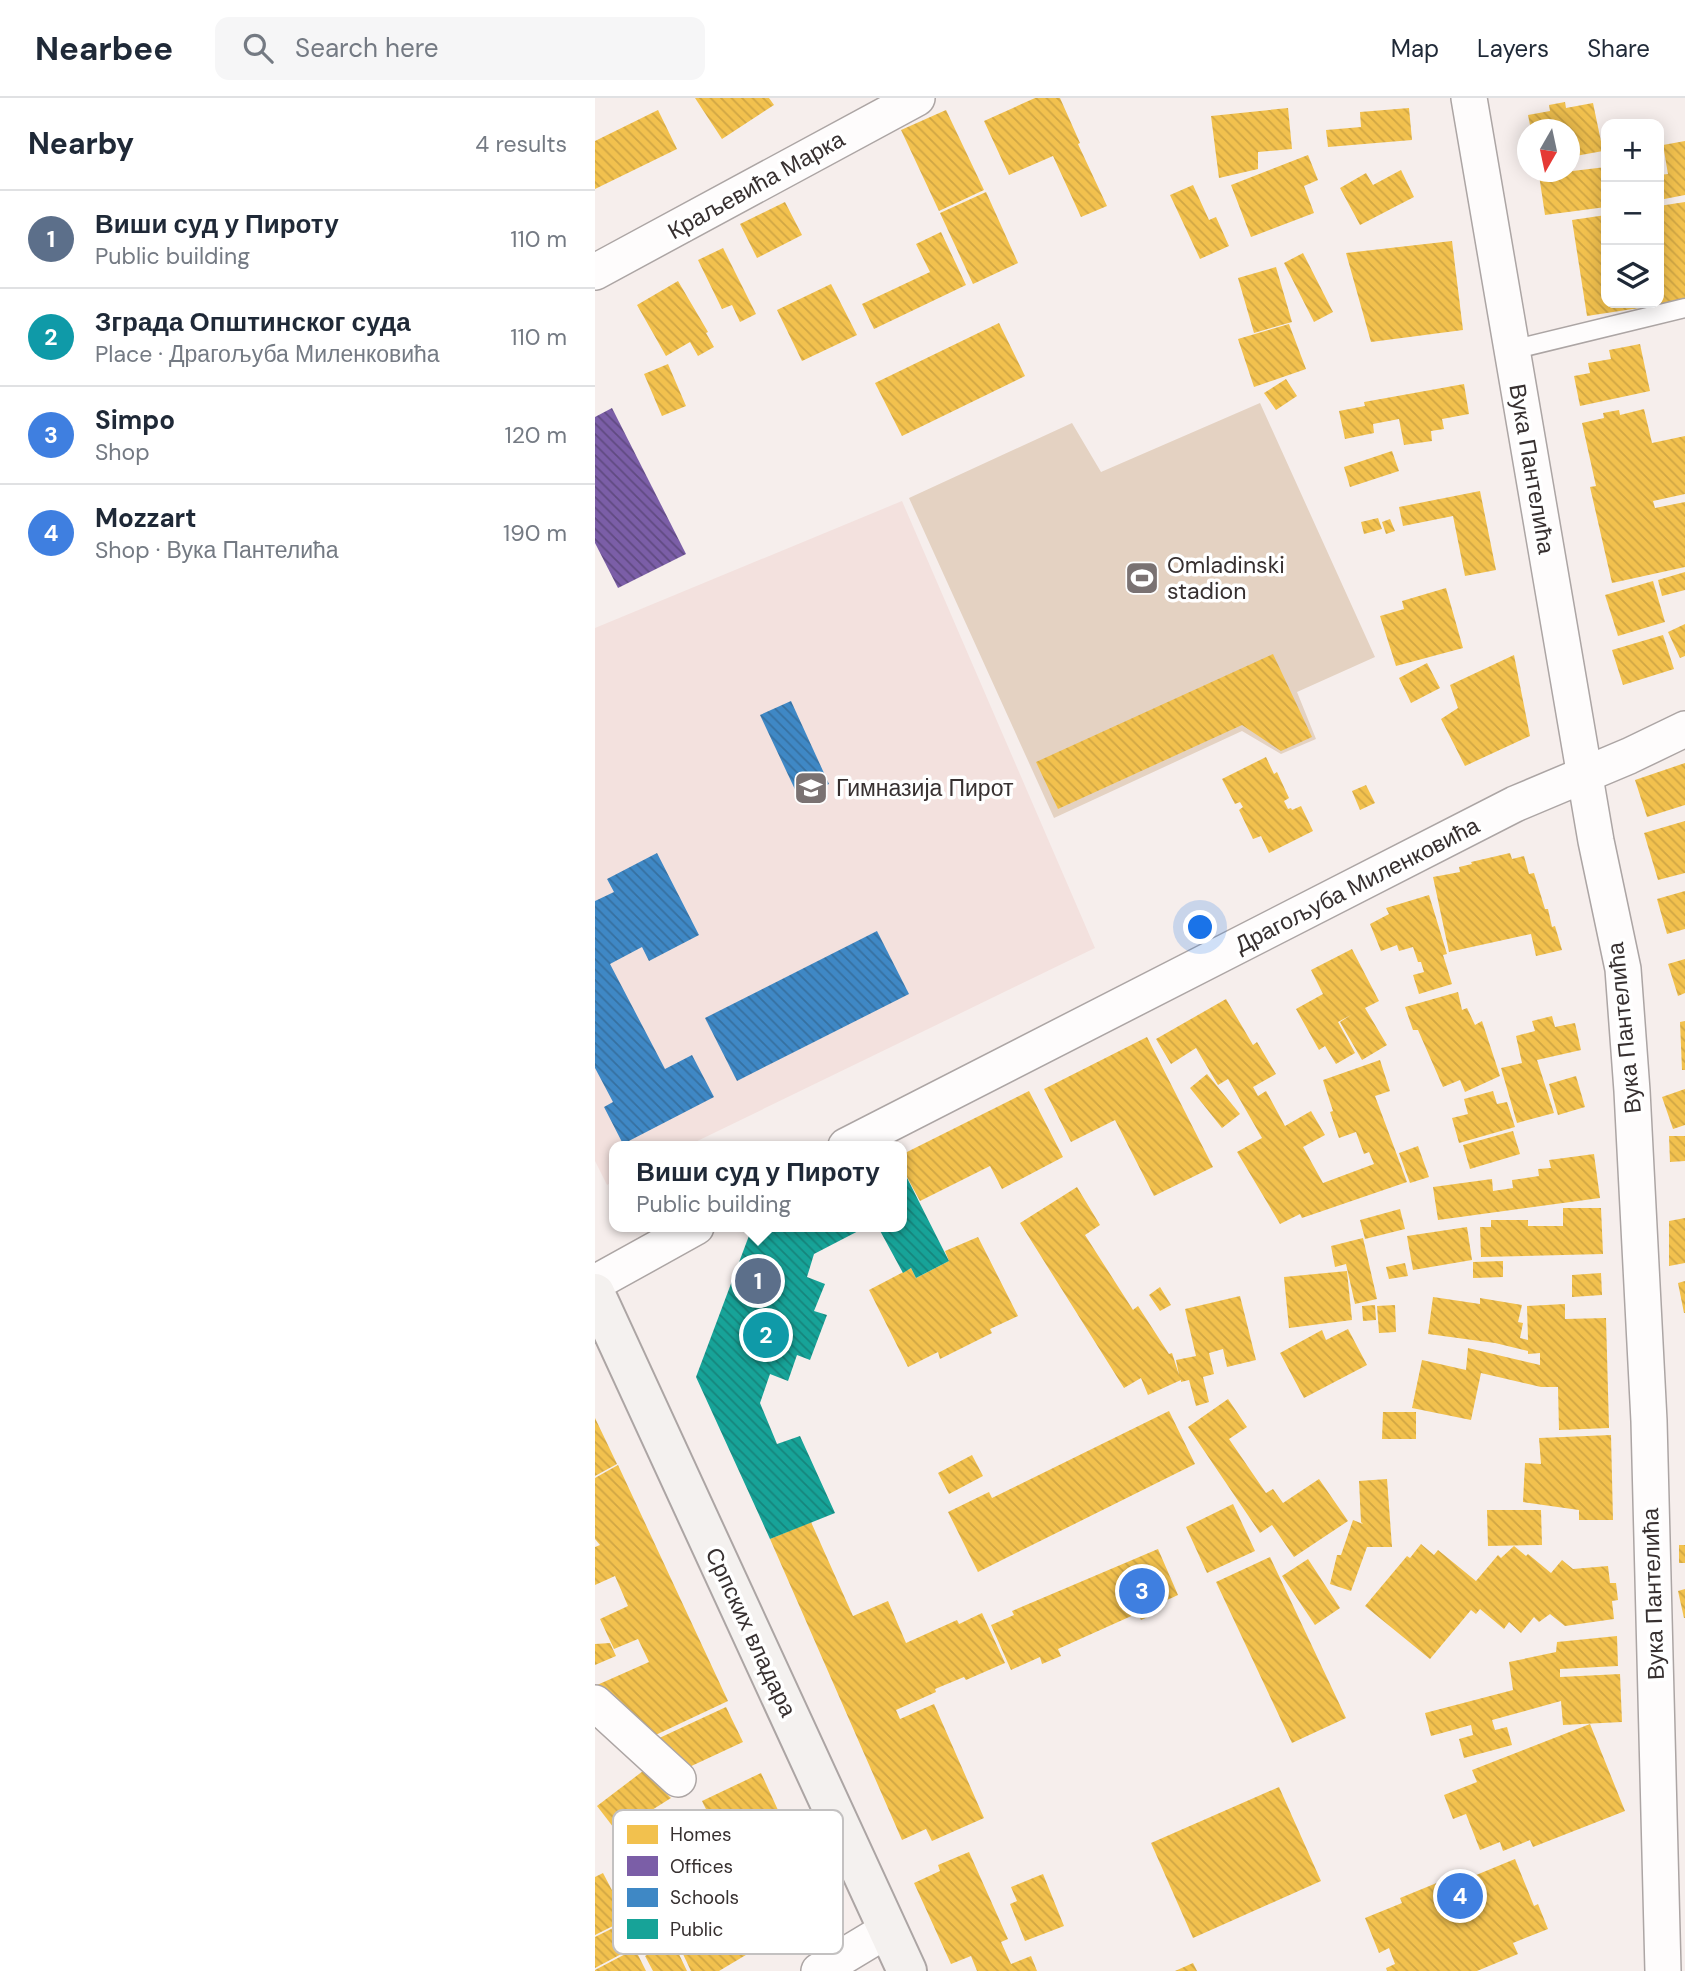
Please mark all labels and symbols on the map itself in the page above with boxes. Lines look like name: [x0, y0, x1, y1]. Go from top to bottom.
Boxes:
north arrow: [1517, 119, 1580, 182]
street label: Краљевића Марка: [662, 124, 850, 246]
street label: Вука Пантелића: [1502, 382, 1562, 557]
place label: Omladinski stadion: [1167, 550, 1285, 606]
sports icon: Omladinski stadion: [1123, 559, 1161, 597]
school or university icon: Гимназија Пирот: [792, 769, 830, 807]
place label: Гимназија Пирот: [836, 773, 1014, 803]
street label: Драгољуба Миленковића: [1230, 810, 1485, 960]
your location: [1183, 910, 1217, 944]
street label: Вука Пантелића: [1600, 941, 1648, 1115]
pin: 1: [735, 1255, 781, 1307]
pin: 2: [743, 1309, 789, 1361]
street label: Вука Пантелића: [1635, 1507, 1671, 1681]
street label: Српских владара: [699, 1542, 803, 1722]
pin: 3: [1119, 1565, 1165, 1617]
legend: [613, 1810, 843, 1954]
text: Homes: [670, 1822, 731, 1847]
text: Offices: [670, 1854, 733, 1879]
pin: 4: [1437, 1870, 1483, 1922]
text: Schools: [670, 1885, 739, 1910]
text: Public: [670, 1917, 723, 1942]

